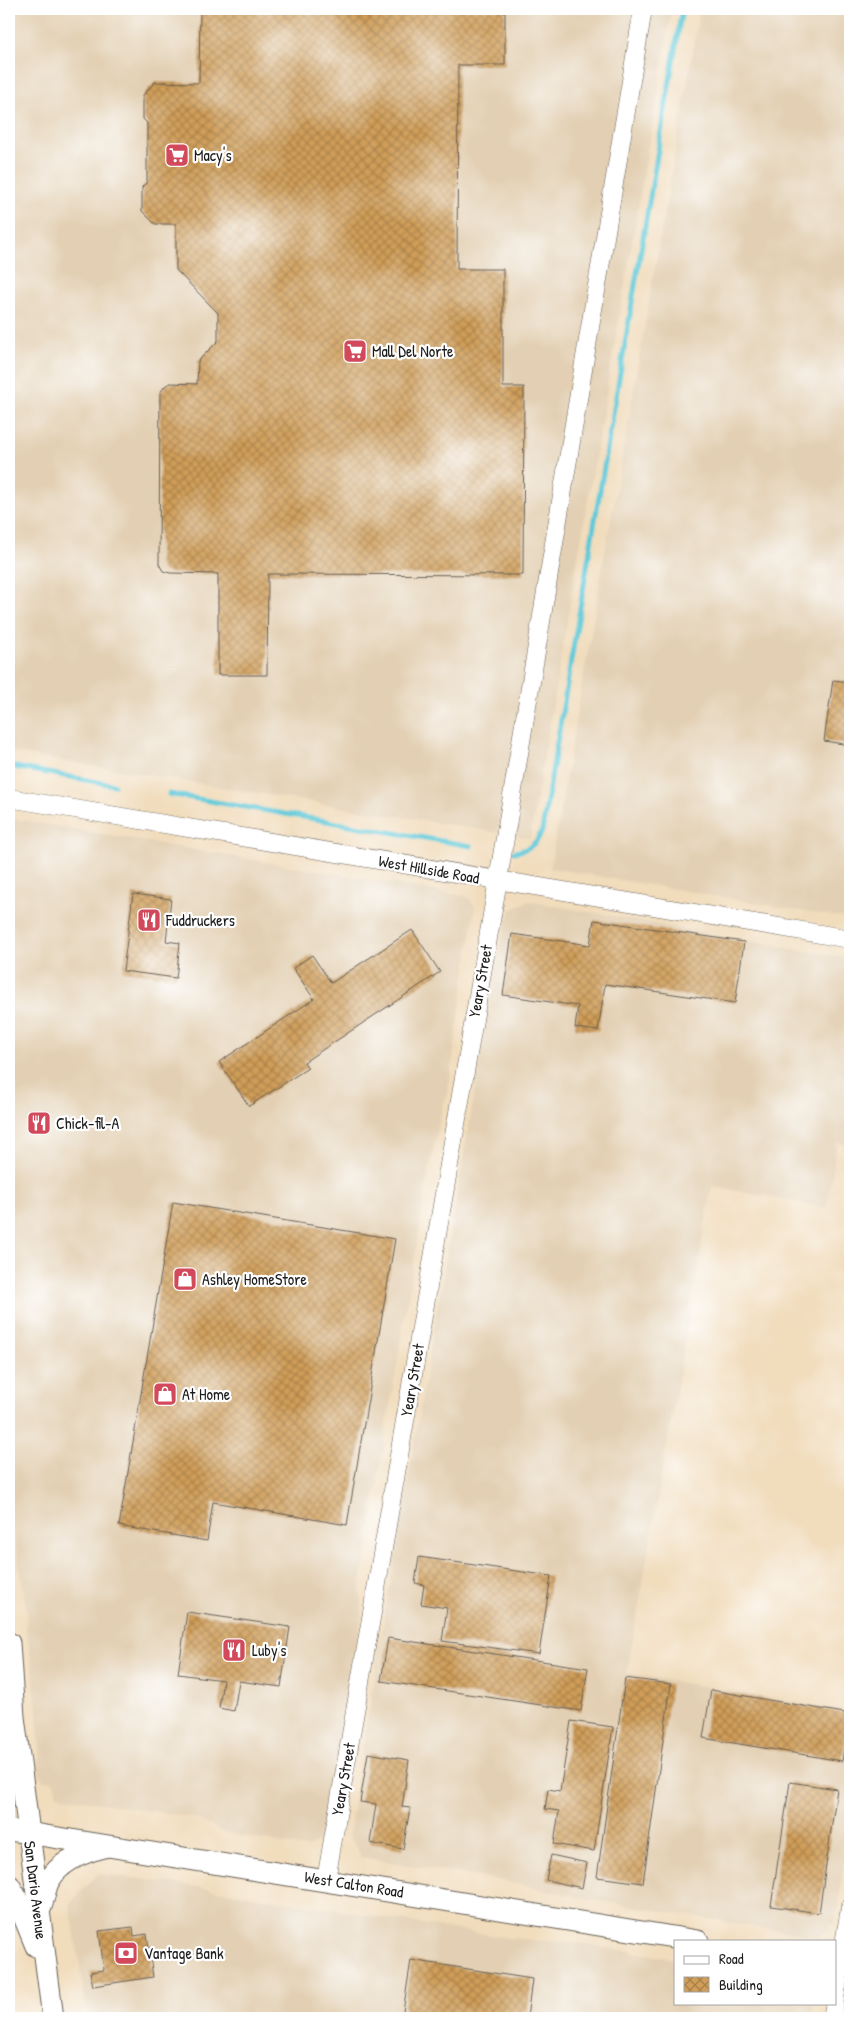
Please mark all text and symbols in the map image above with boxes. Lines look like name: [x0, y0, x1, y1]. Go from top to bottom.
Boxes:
supermarket icon: Macy's: [164, 142, 190, 168]
place label: Macy's: [194, 144, 232, 166]
supermarket icon: Mall Del Norte: [342, 338, 368, 364]
place label: Mall Del Norte: [372, 340, 454, 362]
street label: West Hillside Road: [377, 849, 481, 889]
restaurant icon: Fuddruckers: [136, 907, 162, 933]
place label: Fuddruckers: [165, 909, 235, 931]
street label: Yeary Street: [463, 942, 497, 1019]
restaurant icon: Chick-fil-A: [26, 1110, 52, 1136]
place label: Chick-fil-A: [56, 1112, 120, 1134]
shop icon: Ashley HomeStore: [172, 1266, 198, 1292]
place label: Ashley HomeStore: [202, 1268, 307, 1290]
street label: Yeary Street: [395, 1341, 429, 1418]
shop icon: At Home: [152, 1381, 178, 1407]
place label: At Home: [182, 1383, 231, 1405]
restaurant icon: Luby's: [221, 1637, 247, 1663]
place label: Luby's: [252, 1639, 287, 1661]
street label: Yeary Street: [326, 1740, 360, 1817]
street label: San Dario Avenue: [19, 1840, 53, 1941]
street label: West Calton Road: [303, 1865, 405, 1903]
bank icon: Vantage Bank: [113, 1940, 139, 1966]
legend: [674, 1940, 836, 2004]
place label: Vantage Bank: [144, 1942, 224, 1964]
text: Road: [719, 1948, 744, 1969]
text: Building: [719, 1974, 763, 1995]

